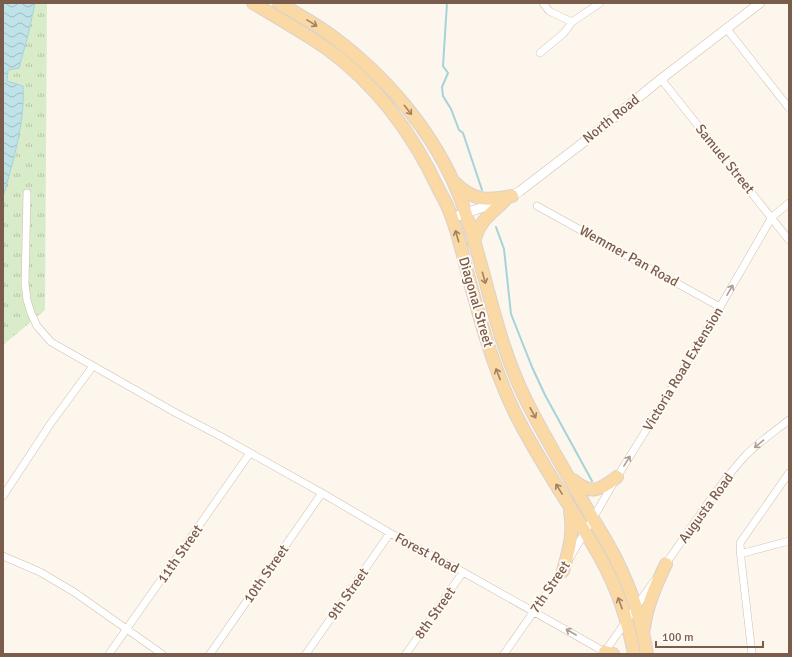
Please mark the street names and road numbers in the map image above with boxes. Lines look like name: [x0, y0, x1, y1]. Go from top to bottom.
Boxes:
street label: North Road: [579, 91, 643, 147]
street label: Samuel Street: [692, 121, 758, 197]
street label: Wemmer Pan Road: [576, 222, 682, 290]
street label: Diagonal Street: [455, 255, 497, 349]
street label: Victoria Road Extension: [639, 304, 727, 434]
street label: Augusta Road: [675, 470, 737, 546]
street label: 11th Street: [154, 522, 206, 586]
street label: Forest Road: [392, 529, 462, 577]
street label: 10th Street: [240, 542, 292, 606]
street label: 7th Street: [526, 557, 574, 616]
street label: 9th Street: [324, 565, 372, 623]
street label: 8th Street: [411, 584, 459, 642]

